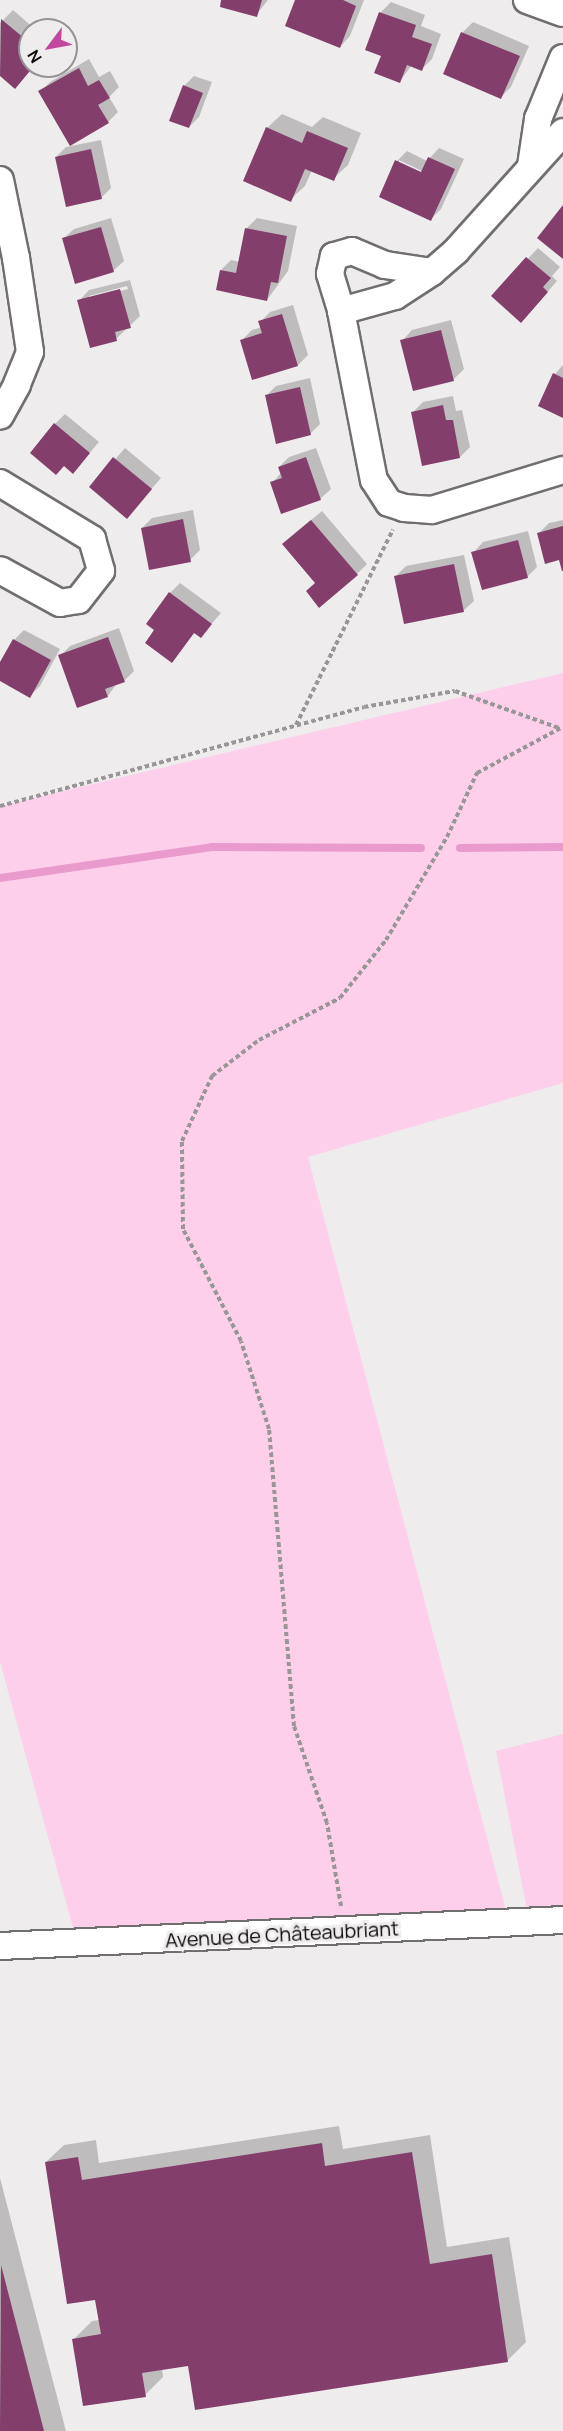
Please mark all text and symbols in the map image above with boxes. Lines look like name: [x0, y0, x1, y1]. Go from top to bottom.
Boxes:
north arrow: [18, 18, 78, 78]
text: N: [22, 46, 47, 67]
street label: Avenue de Châteaubriant: [164, 1916, 400, 1952]

